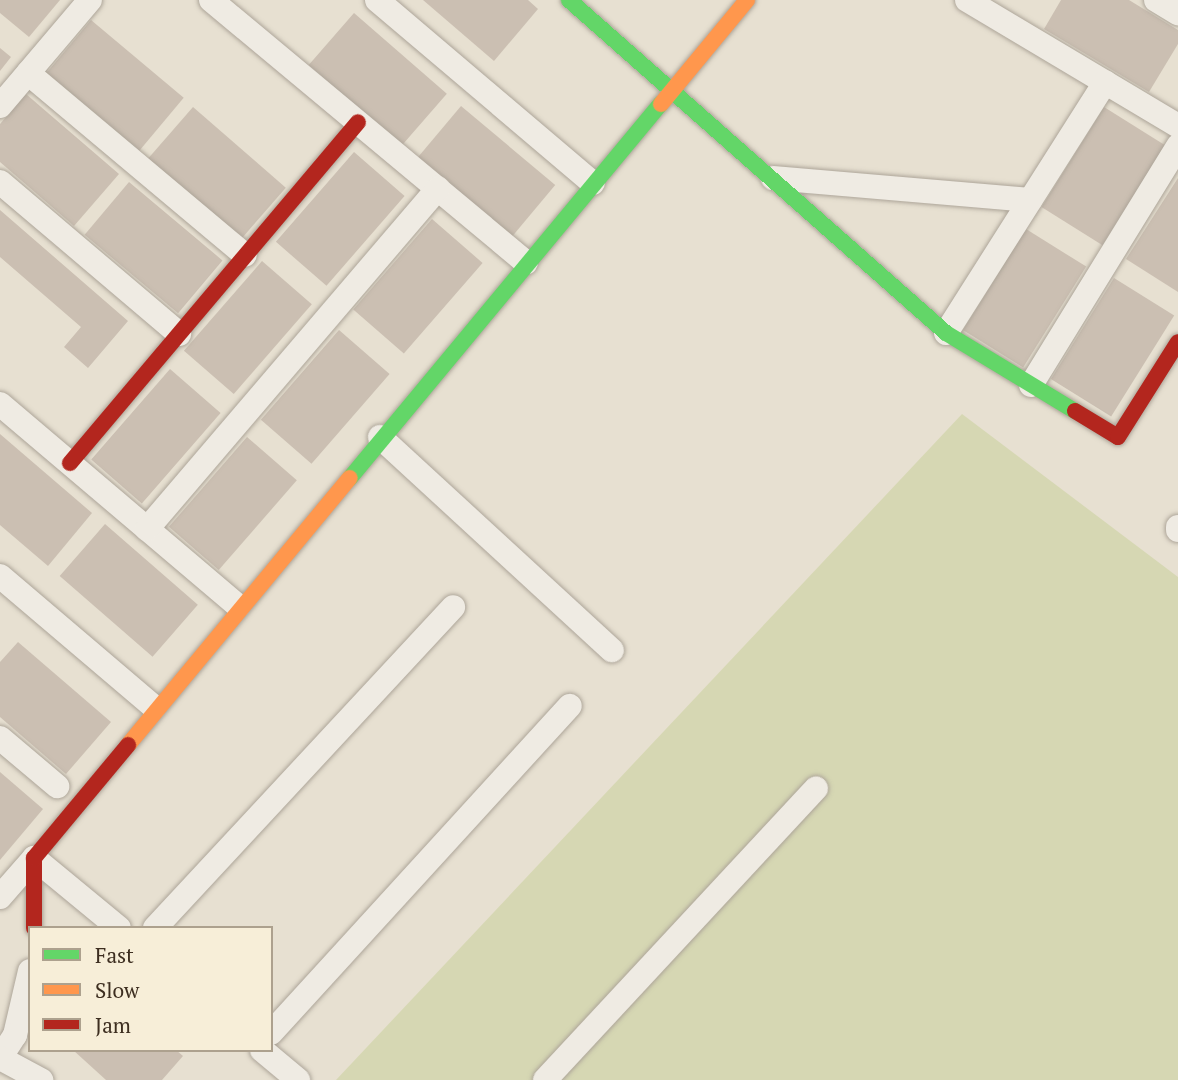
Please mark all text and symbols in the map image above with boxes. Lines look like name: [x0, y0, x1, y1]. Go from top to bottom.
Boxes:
legend: [28, 926, 273, 1052]
text: Fast: [95, 941, 134, 969]
text: Slow: [95, 976, 139, 1004]
text: Jam: [95, 1011, 131, 1039]

